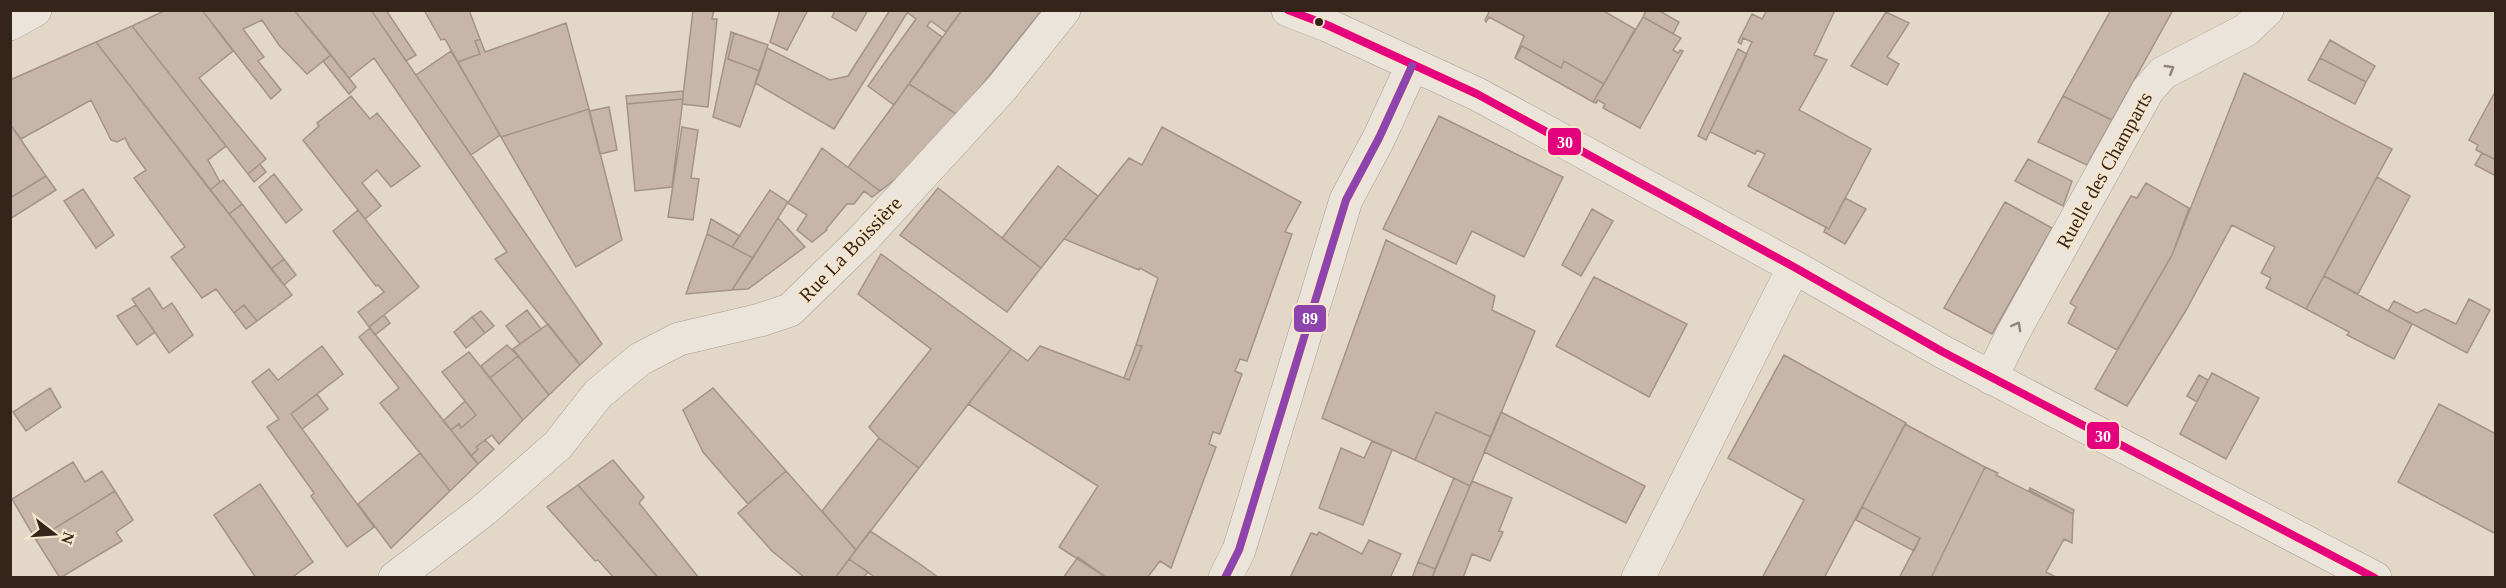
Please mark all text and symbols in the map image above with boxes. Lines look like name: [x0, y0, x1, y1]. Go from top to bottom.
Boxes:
unlabelled marker: [1313, 16, 1325, 28]
one-way arrow: [2164, 65, 2174, 77]
street label: Ruelle des Champarts: [2052, 88, 2157, 253]
line badge: 30: [1547, 127, 1582, 156]
text: 30: [1557, 134, 1573, 151]
street label: Rue La Boissière: [794, 192, 906, 306]
line badge: 89: [1293, 304, 1327, 333]
text: 89: [1302, 310, 1318, 327]
one-way arrow: [2010, 322, 2022, 332]
line badge: 30: [2086, 421, 2120, 450]
text: 30: [2095, 428, 2111, 445]
north arrow: [24, 504, 84, 564]
text: N: [58, 530, 78, 547]

